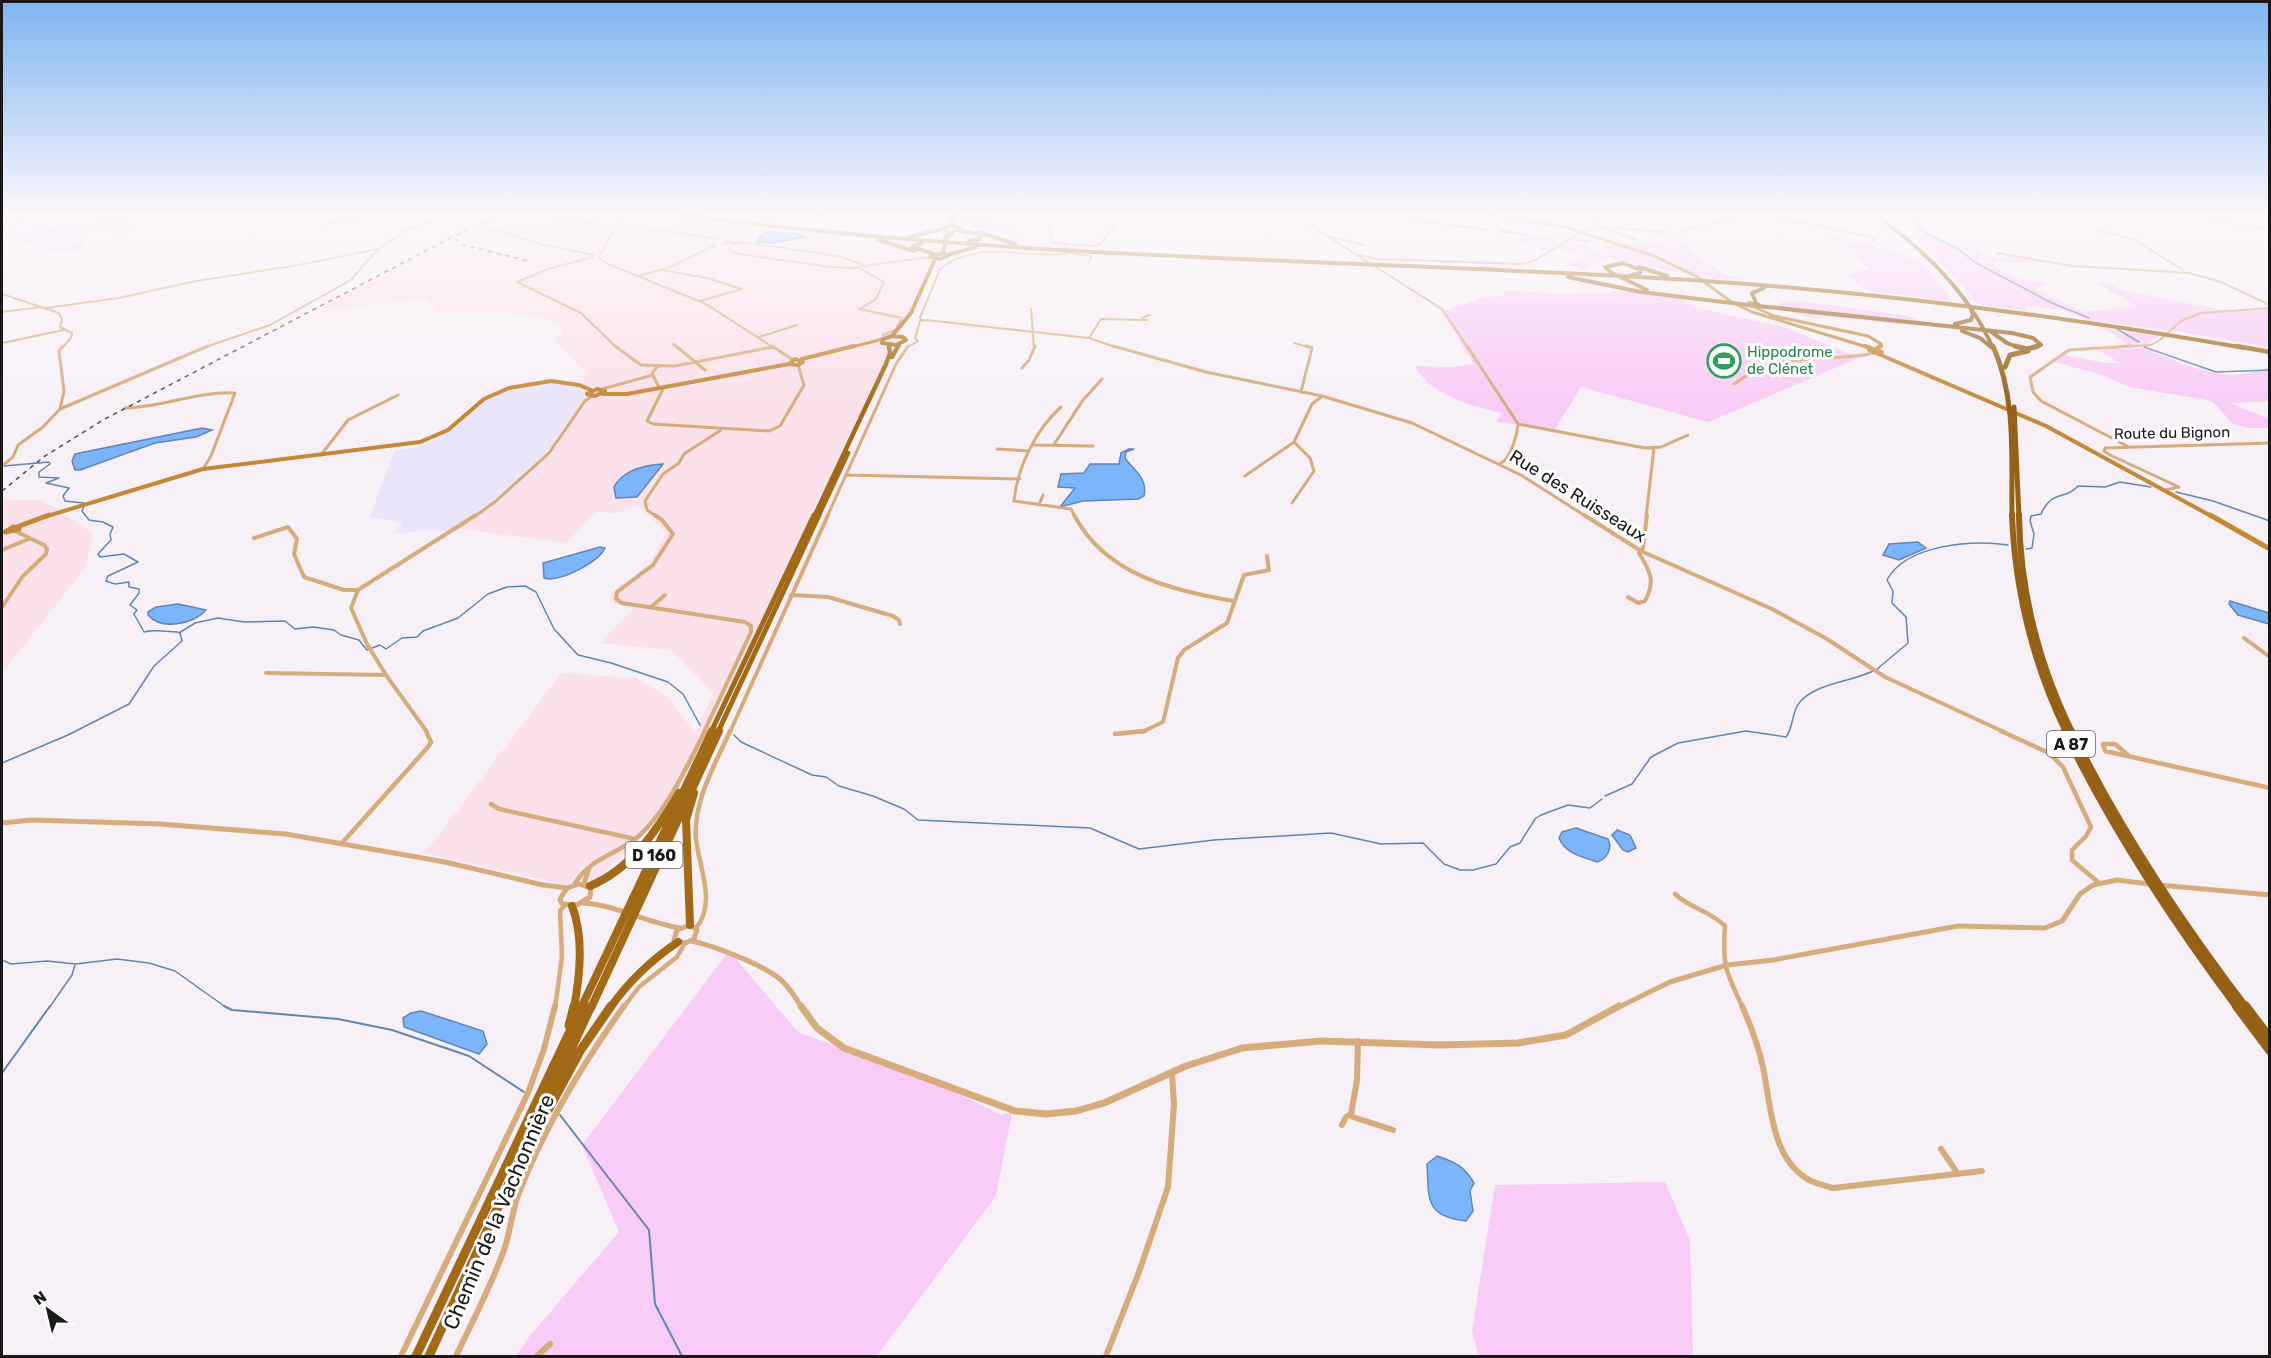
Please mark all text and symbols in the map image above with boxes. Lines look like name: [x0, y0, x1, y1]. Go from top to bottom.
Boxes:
sports icon: Hippodrome de Clénet: [1706, 343, 1742, 379]
place label: Hippodrome de Clénet: [1747, 343, 1833, 378]
street label: Route du Bignon: [2114, 423, 2230, 443]
street label: Rue des Ruisseaux: [1505, 445, 1651, 547]
road number: A 87: [2047, 731, 2095, 757]
road number: D 160: [626, 842, 682, 868]
street label: Chemin de la Vachonnière: [438, 1090, 560, 1333]
north arrow: [18, 1280, 78, 1340]
text: N: [30, 1287, 50, 1309]

